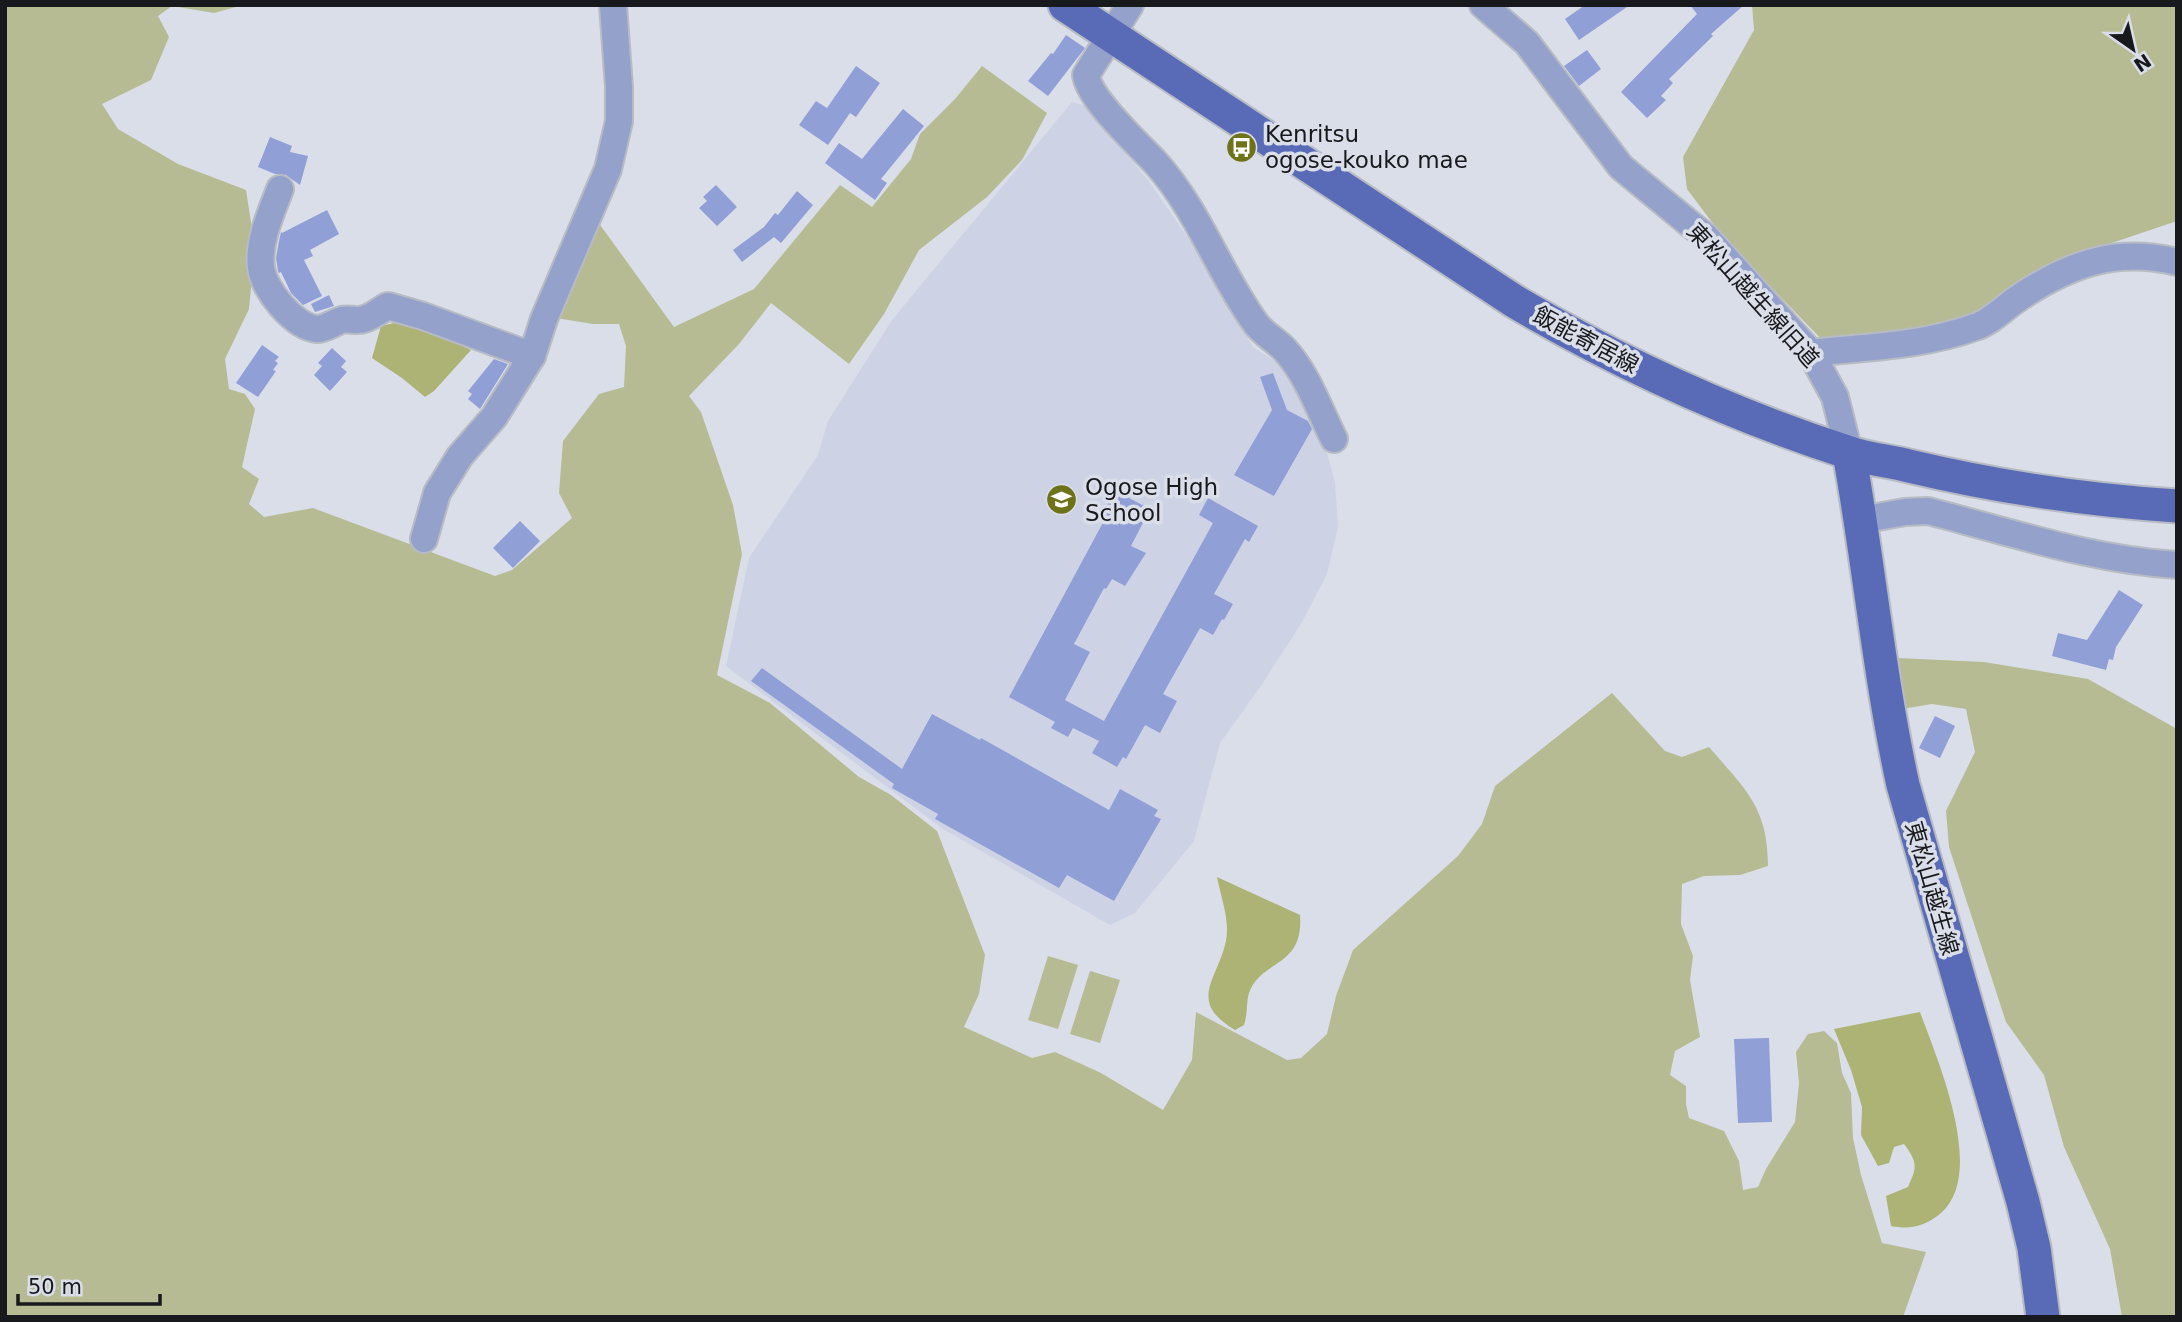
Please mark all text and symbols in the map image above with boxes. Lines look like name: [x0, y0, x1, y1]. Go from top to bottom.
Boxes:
north arrow: [2098, 14, 2168, 84]
text: N: [2130, 50, 2155, 77]
place label: Kenritsu ogose-kouko mae: [1265, 121, 1468, 173]
bus stop icon: Kenritsu ogose-kouko mae: [1225, 130, 1259, 164]
street label: 東松山越生線旧道: [1682, 218, 1824, 372]
street label: 飯能寄居線: [1529, 302, 1643, 378]
place label: Ogose High School: [1085, 474, 1218, 526]
school or university icon: Ogose High School: [1045, 483, 1079, 517]
street label: 東松山越生線: [1900, 818, 1964, 958]
scale bar: [18, 1262, 159, 1306]
text: 50 m: [28, 1275, 82, 1299]

